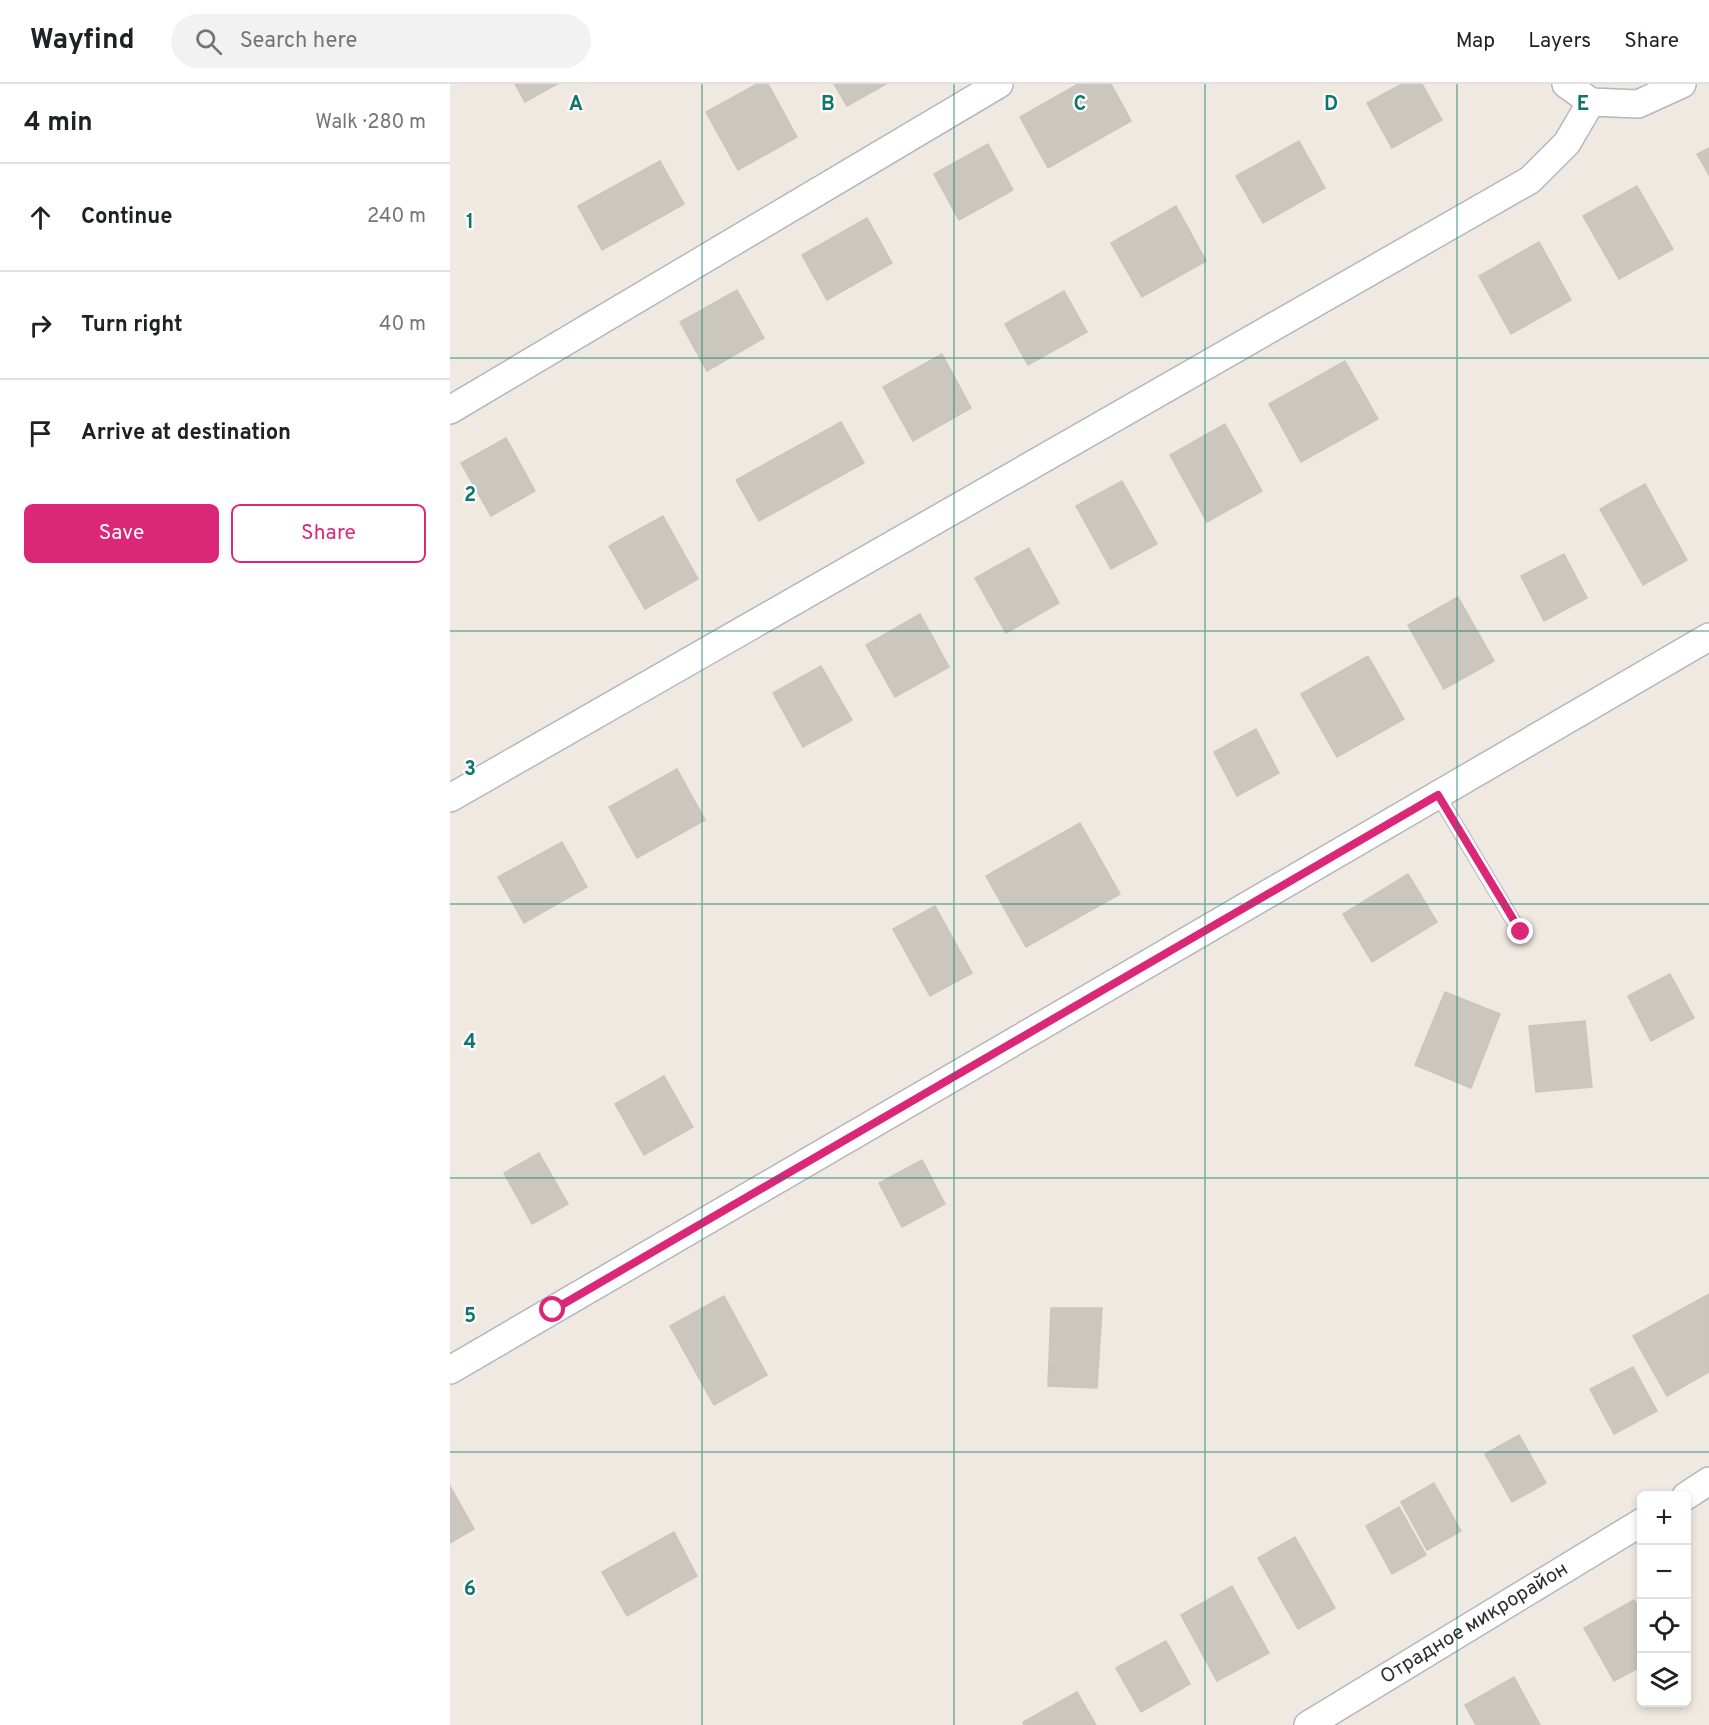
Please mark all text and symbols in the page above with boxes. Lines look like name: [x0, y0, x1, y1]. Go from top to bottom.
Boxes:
search box: [171, 14, 591, 68]
text: Wayfind: [30, 23, 135, 59]
icon: search: [192, 25, 225, 58]
text: Search here: [240, 28, 357, 55]
text: Map: [1456, 28, 1495, 55]
text: Layers: [1528, 28, 1591, 55]
text: Share: [1624, 28, 1679, 55]
text: A: [569, 92, 583, 118]
text: B: [821, 92, 835, 118]
text: C: [1074, 92, 1086, 118]
text: D: [1324, 92, 1338, 118]
text: E: [1577, 92, 1589, 118]
text: 4 min: [24, 107, 93, 140]
text: Walk · 280 m: [315, 110, 426, 136]
icon: ahead: [24, 201, 57, 234]
text: Continue: [81, 204, 172, 231]
text: 240 m: [367, 204, 426, 230]
text: 1: [466, 210, 474, 236]
icon: right: [24, 309, 57, 342]
text: Turn right: [81, 312, 183, 339]
text: 40 m: [379, 312, 426, 338]
icon: arrive: [24, 417, 57, 450]
text: Arrive at destination: [81, 420, 291, 447]
text: 2: [464, 483, 476, 509]
button: Save: [24, 504, 219, 563]
button: Share: [231, 504, 426, 563]
text: 3: [464, 757, 476, 783]
route end: [1507, 918, 1533, 944]
text: 4: [464, 1030, 476, 1056]
route start: [539, 1296, 565, 1322]
text: 5: [464, 1304, 476, 1330]
map controls: [1637, 1491, 1691, 1707]
button: +: [1637, 1491, 1691, 1545]
button: −: [1637, 1545, 1691, 1599]
street label: Отрадное микрорайон: [1376, 1557, 1573, 1691]
text: 6: [464, 1577, 476, 1603]
button: locate: [1637, 1599, 1691, 1653]
button: layers: [1637, 1653, 1691, 1707]

